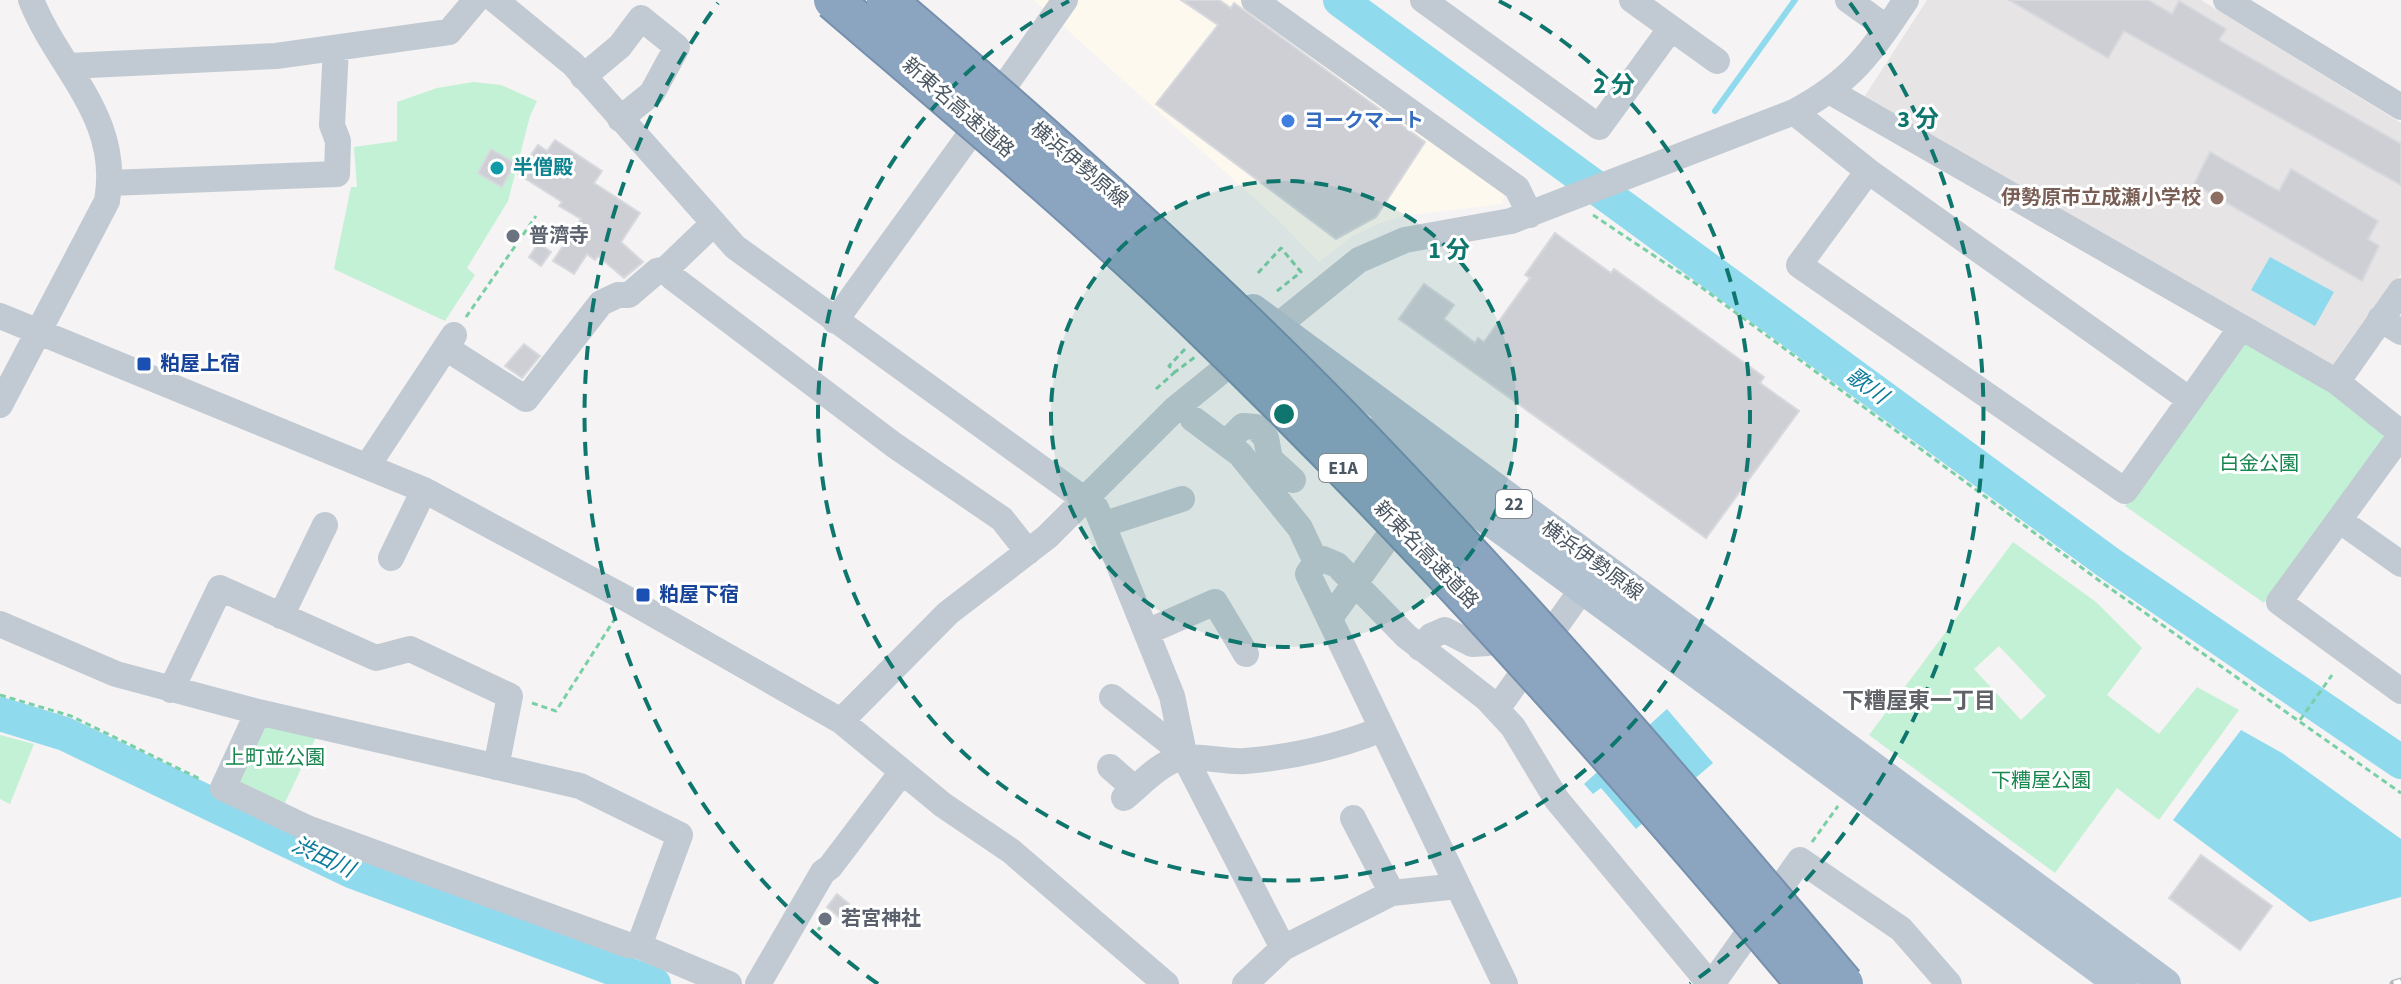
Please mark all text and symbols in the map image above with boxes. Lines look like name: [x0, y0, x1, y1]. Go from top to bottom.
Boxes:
street label: 新東名高速道路: [896, 52, 1020, 164]
text: 2 分: [1593, 68, 1635, 103]
text: 3 分: [1897, 102, 1939, 137]
place label: ヨークマート: [1304, 107, 1424, 135]
marker: ヨークマート: [1279, 112, 1297, 130]
street label: 横浜伊勢原線: [1024, 116, 1134, 214]
place label: 半僧殿: [513, 154, 573, 182]
marker: 半僧殿: [488, 159, 506, 177]
place label: 伊勢原市立成瀬小学校: [2001, 184, 2201, 212]
marker: 伊勢原市立成瀬小学校: [2208, 189, 2226, 207]
place label: 普濟寺: [529, 222, 589, 250]
marker: 普濟寺: [504, 227, 522, 245]
text: 1 分: [1428, 233, 1470, 268]
place label: 粕屋上宿: [160, 350, 240, 378]
marker: 粕屋上宿: [135, 355, 153, 373]
water label: 歌川: [1840, 360, 1896, 413]
centre of rings: [1270, 400, 1298, 428]
park label: 白金公園: [2219, 450, 2299, 478]
road number: E1A: [1319, 454, 1367, 482]
road number: 22: [1496, 490, 1532, 518]
street label: 新東名高速道路: [1367, 495, 1485, 615]
street label: 横浜伊勢原線: [1535, 514, 1649, 608]
place label: 粕屋下宿: [659, 581, 739, 609]
marker: 粕屋下宿: [634, 586, 652, 604]
district label: 下糟屋東一丁目: [1842, 685, 1996, 717]
park label: 上町並公園: [225, 744, 325, 772]
park label: 下糟屋公園: [1991, 767, 2091, 795]
water label: 渋田川: [286, 829, 361, 886]
place label: 若宮神社: [841, 905, 921, 933]
marker: 若宮神社: [816, 910, 834, 928]

